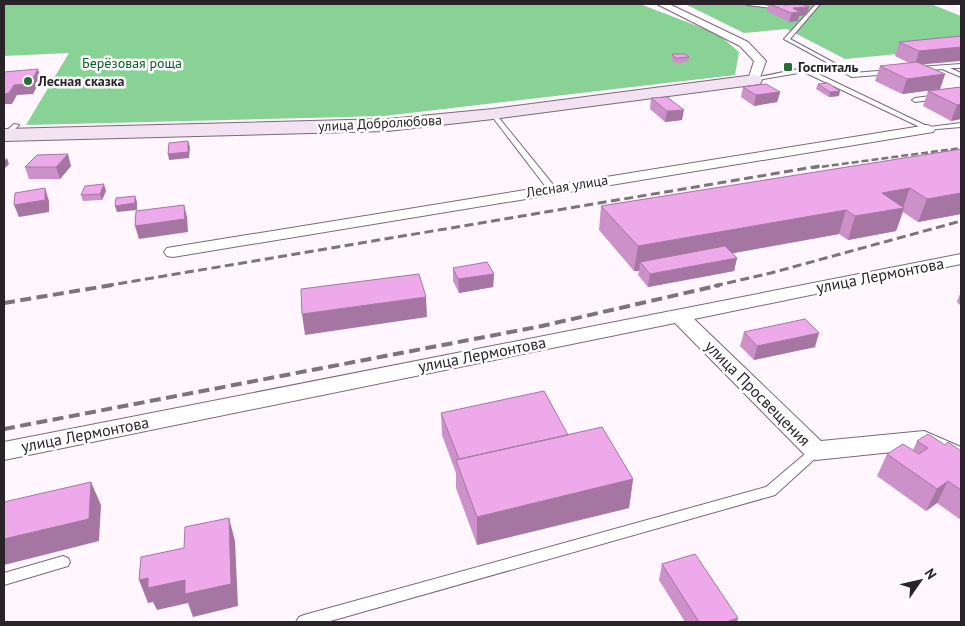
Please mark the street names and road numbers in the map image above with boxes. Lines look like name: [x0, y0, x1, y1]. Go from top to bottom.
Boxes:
street label: улица Добролюбова: [318, 111, 442, 135]
street label: Лесная улица: [524, 171, 609, 202]
street label: улица Лермонтова: [814, 253, 946, 297]
street label: улица Лермонтова: [416, 332, 548, 376]
street label: улица Просвещения: [701, 336, 815, 450]
street label: улица Лермонтова: [19, 412, 151, 456]

